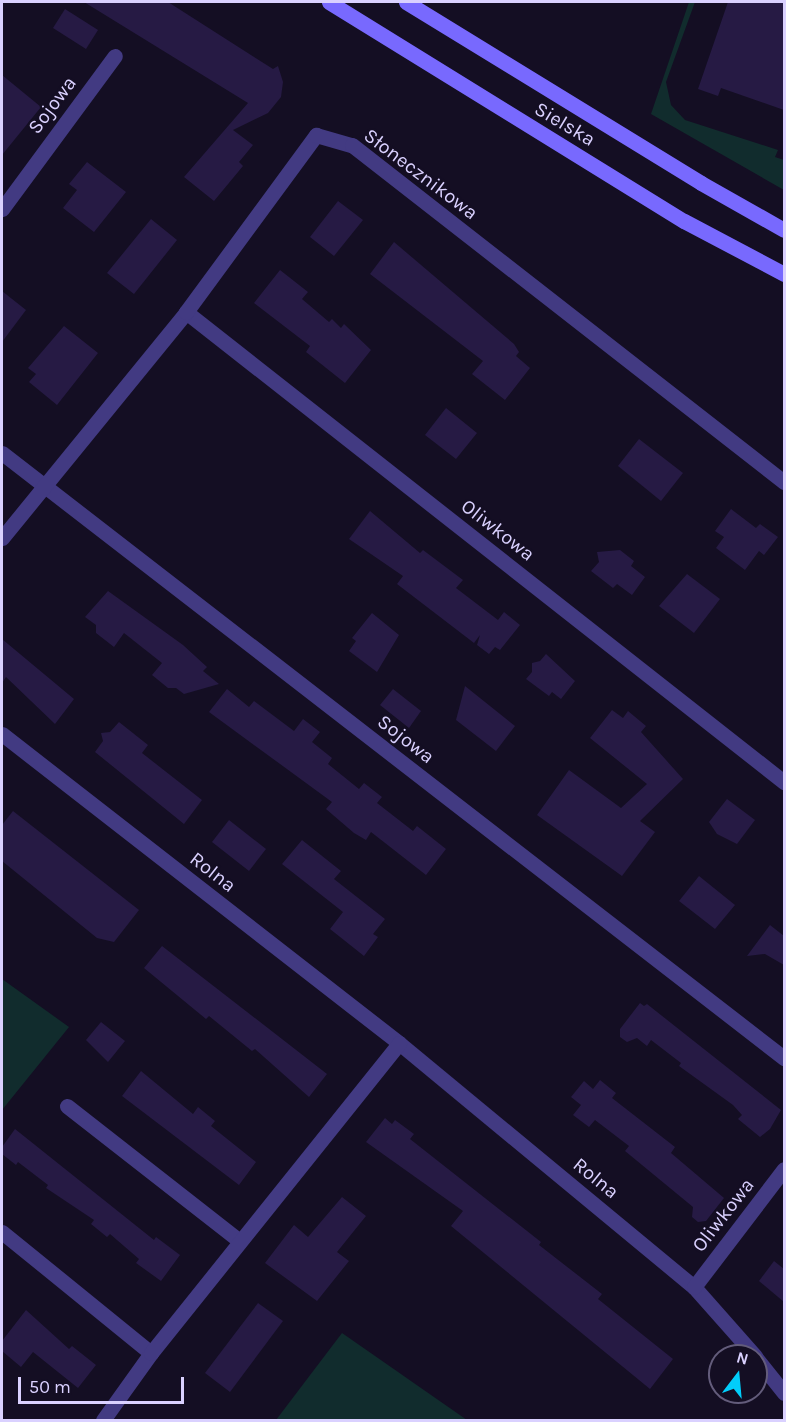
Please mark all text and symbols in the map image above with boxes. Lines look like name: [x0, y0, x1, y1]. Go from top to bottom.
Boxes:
street label: Sojowa: [23, 72, 81, 138]
street label: Sielska: [530, 97, 600, 151]
street label: Słonecznikowa: [359, 123, 483, 225]
street label: Oliwkowa: [456, 494, 540, 566]
street label: Sojowa: [373, 709, 439, 769]
street label: Rolna: [185, 847, 241, 897]
street label: Rolna: [568, 1152, 624, 1204]
street label: Oliwkowa: [687, 1173, 759, 1257]
north arrow: [708, 1344, 768, 1404]
text: N: [734, 1347, 751, 1369]
scale bar: [21, 1365, 188, 1403]
text: 50 m: [29, 1376, 71, 1398]

